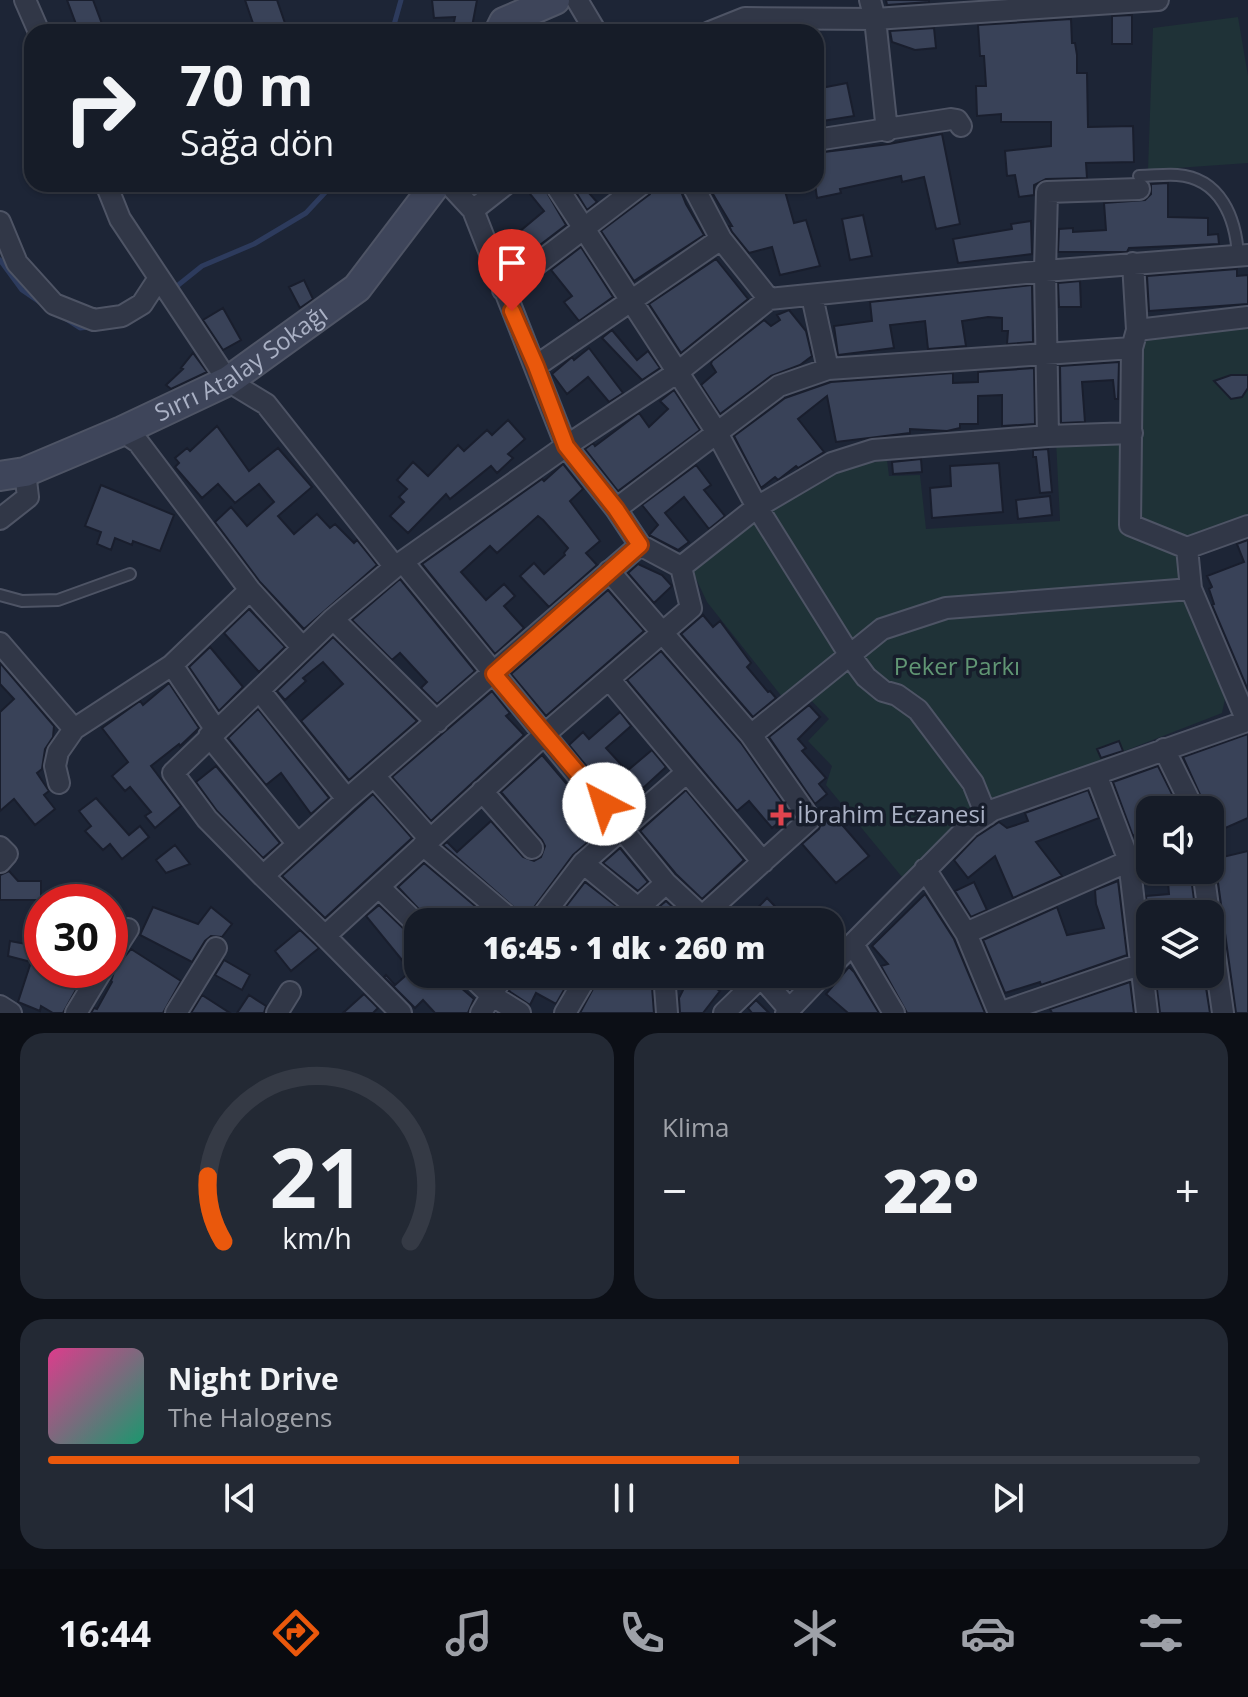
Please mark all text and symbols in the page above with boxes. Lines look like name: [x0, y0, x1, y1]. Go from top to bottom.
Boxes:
text: 70 m: [180, 46, 314, 122]
icon: right: [48, 56, 152, 160]
text: Sağa dön: [180, 118, 334, 167]
pin: [478, 229, 546, 311]
icon: arrive: [490, 241, 534, 285]
street label: Sırrı Atalay Sokağı: [149, 297, 334, 428]
park label: Peker Parkı: [894, 649, 1020, 682]
position arrow: [562, 762, 646, 846]
map controls: [1136, 796, 1224, 988]
button: sound: [1136, 796, 1224, 884]
place label: İbrahim Eczanesi: [797, 797, 986, 830]
marker: İbrahim Eczanesi: [772, 806, 790, 824]
speed limit sign: 30: [24, 884, 128, 988]
button: layers: [1136, 900, 1224, 988]
text: 16:45 · 1 dk · 260 m: [483, 927, 765, 968]
text: Klima: [662, 1109, 730, 1145]
text: 21: [269, 1119, 365, 1232]
text: 22°: [883, 1149, 979, 1231]
text: −: [662, 1160, 687, 1220]
text: +: [1175, 1160, 1200, 1220]
text: km/h: [282, 1218, 352, 1257]
text: Night Drive: [168, 1358, 339, 1399]
text: The Halogens: [168, 1399, 333, 1435]
icon: previous: [218, 1476, 262, 1520]
icon: pause: [602, 1476, 646, 1520]
icon: next: [986, 1476, 1030, 1520]
icon: directions: [268, 1605, 324, 1661]
icon: music: [441, 1605, 497, 1661]
icon: phone: [614, 1605, 670, 1661]
icon: climate: [787, 1605, 843, 1661]
icon: car: [960, 1605, 1016, 1661]
icon: filters: [1133, 1605, 1189, 1661]
text: 16:44: [59, 1609, 151, 1658]

